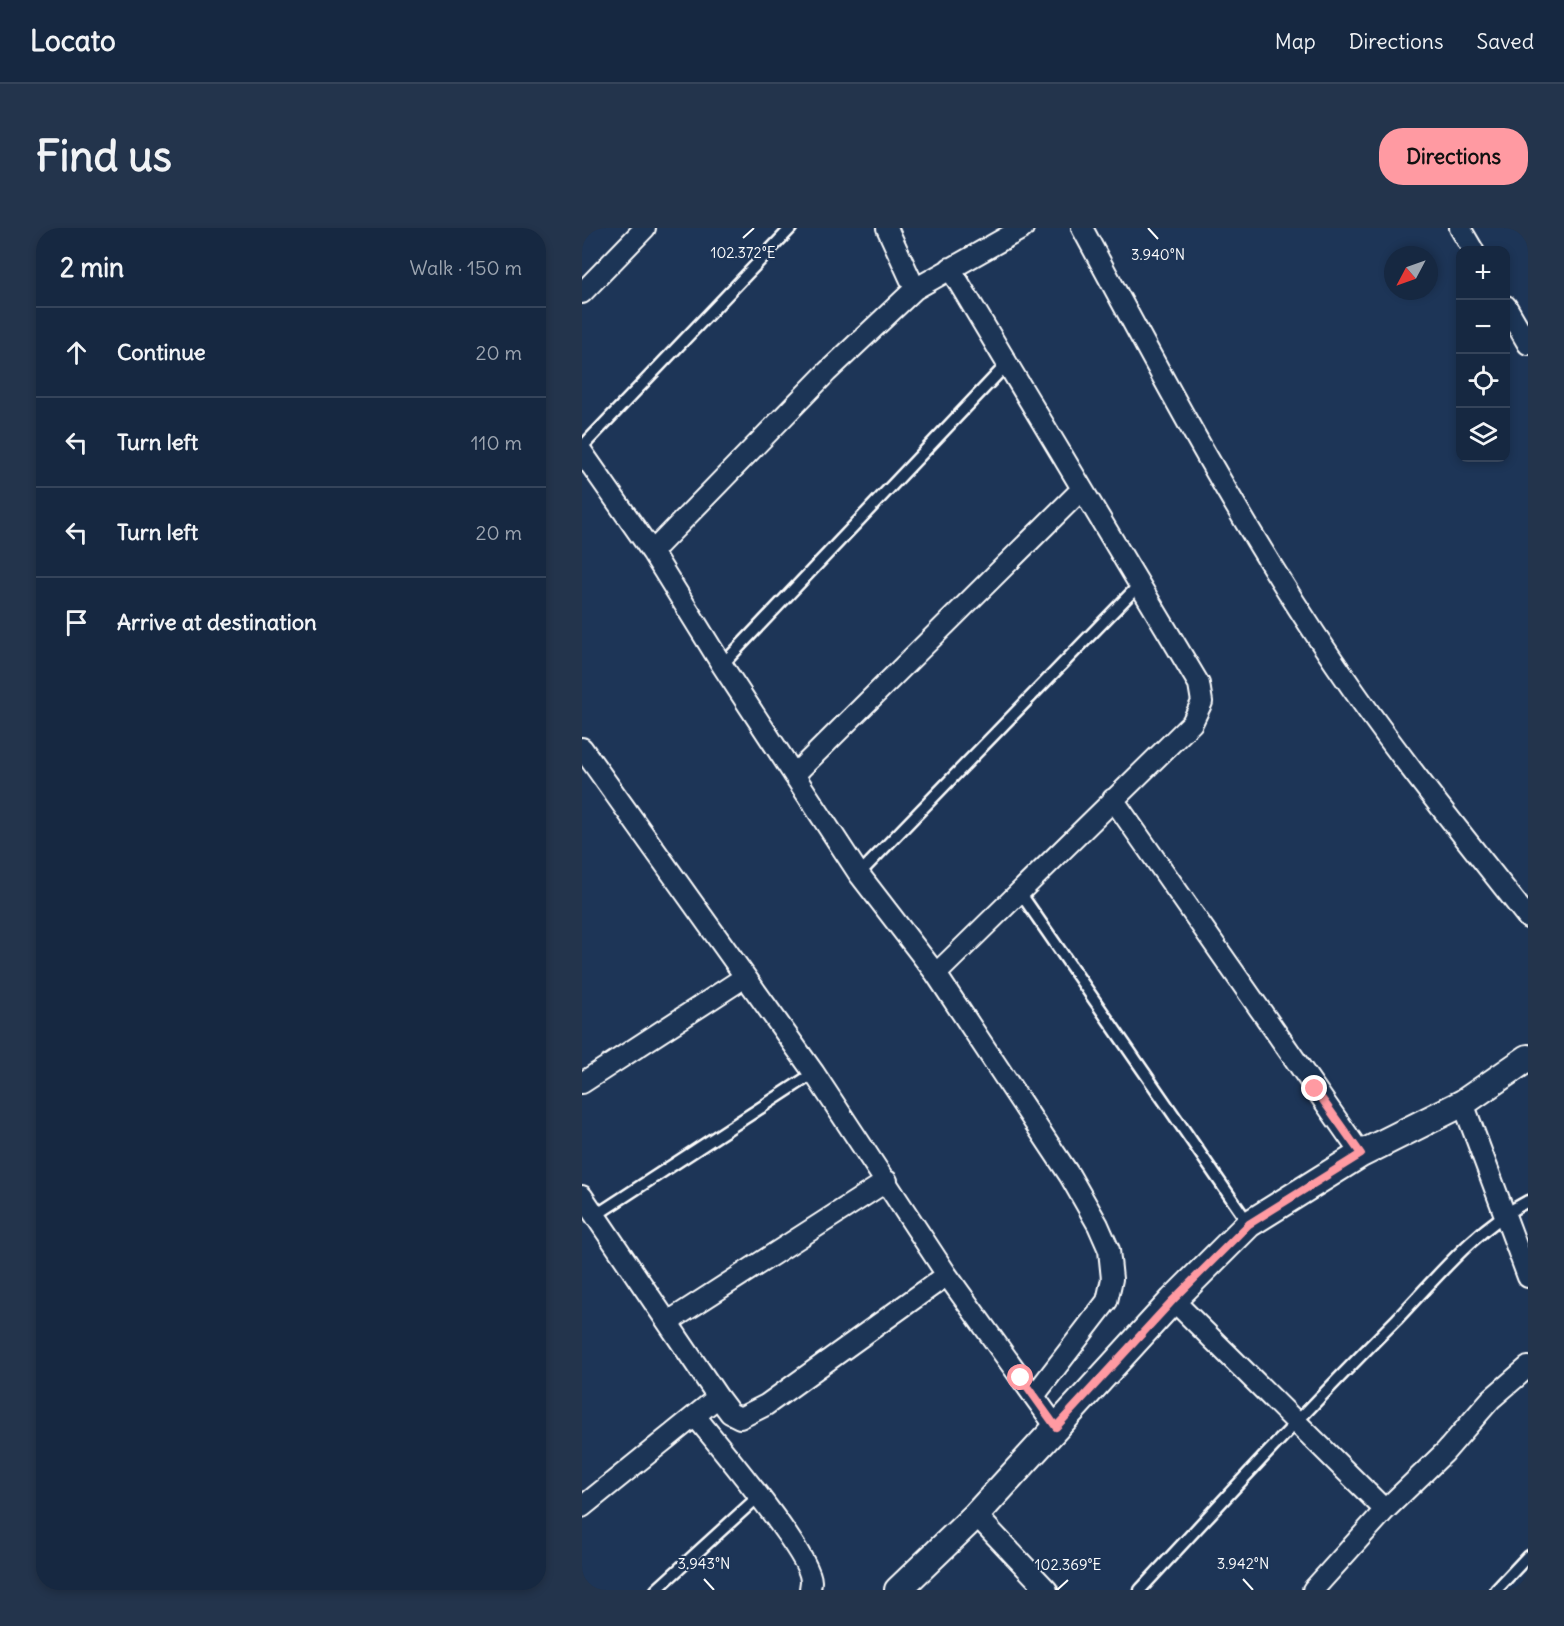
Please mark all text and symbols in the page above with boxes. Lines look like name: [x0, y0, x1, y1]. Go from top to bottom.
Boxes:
text: Locato: [30, 23, 116, 59]
text: Map: [1275, 28, 1316, 55]
text: Directions: [1349, 28, 1443, 55]
text: Saved: [1476, 28, 1534, 55]
button: Directions: [1379, 128, 1528, 185]
text: Find us: [36, 130, 172, 182]
text: 102.372°E: [710, 243, 776, 262]
text: 3.940°N: [1131, 245, 1185, 264]
north arrow: [1384, 246, 1438, 300]
map controls: [1456, 246, 1510, 462]
button: +: [1456, 246, 1510, 300]
text: 2 min: [60, 251, 124, 284]
text: Walk · 150 m: [410, 255, 522, 280]
button: −: [1456, 300, 1510, 354]
icon: ahead: [60, 336, 93, 369]
text: Continue: [117, 338, 206, 366]
text: 20 m: [476, 340, 522, 365]
button: locate: [1456, 354, 1510, 408]
button: layers: [1456, 408, 1510, 462]
icon: left: [60, 426, 93, 459]
text: Turn left: [117, 428, 198, 456]
text: 110 m: [471, 430, 522, 455]
icon: left: [60, 516, 93, 549]
text: Turn left: [117, 518, 198, 546]
text: 20 m: [476, 520, 522, 545]
icon: arrive: [60, 606, 93, 639]
text: Arrive at destination: [117, 608, 317, 636]
route end: [1301, 1075, 1327, 1101]
route start: [1007, 1364, 1033, 1390]
text: 3.943°N: [678, 1554, 730, 1573]
text: 3.942°N: [1217, 1554, 1269, 1573]
text: 102.369°E: [1035, 1555, 1102, 1574]

